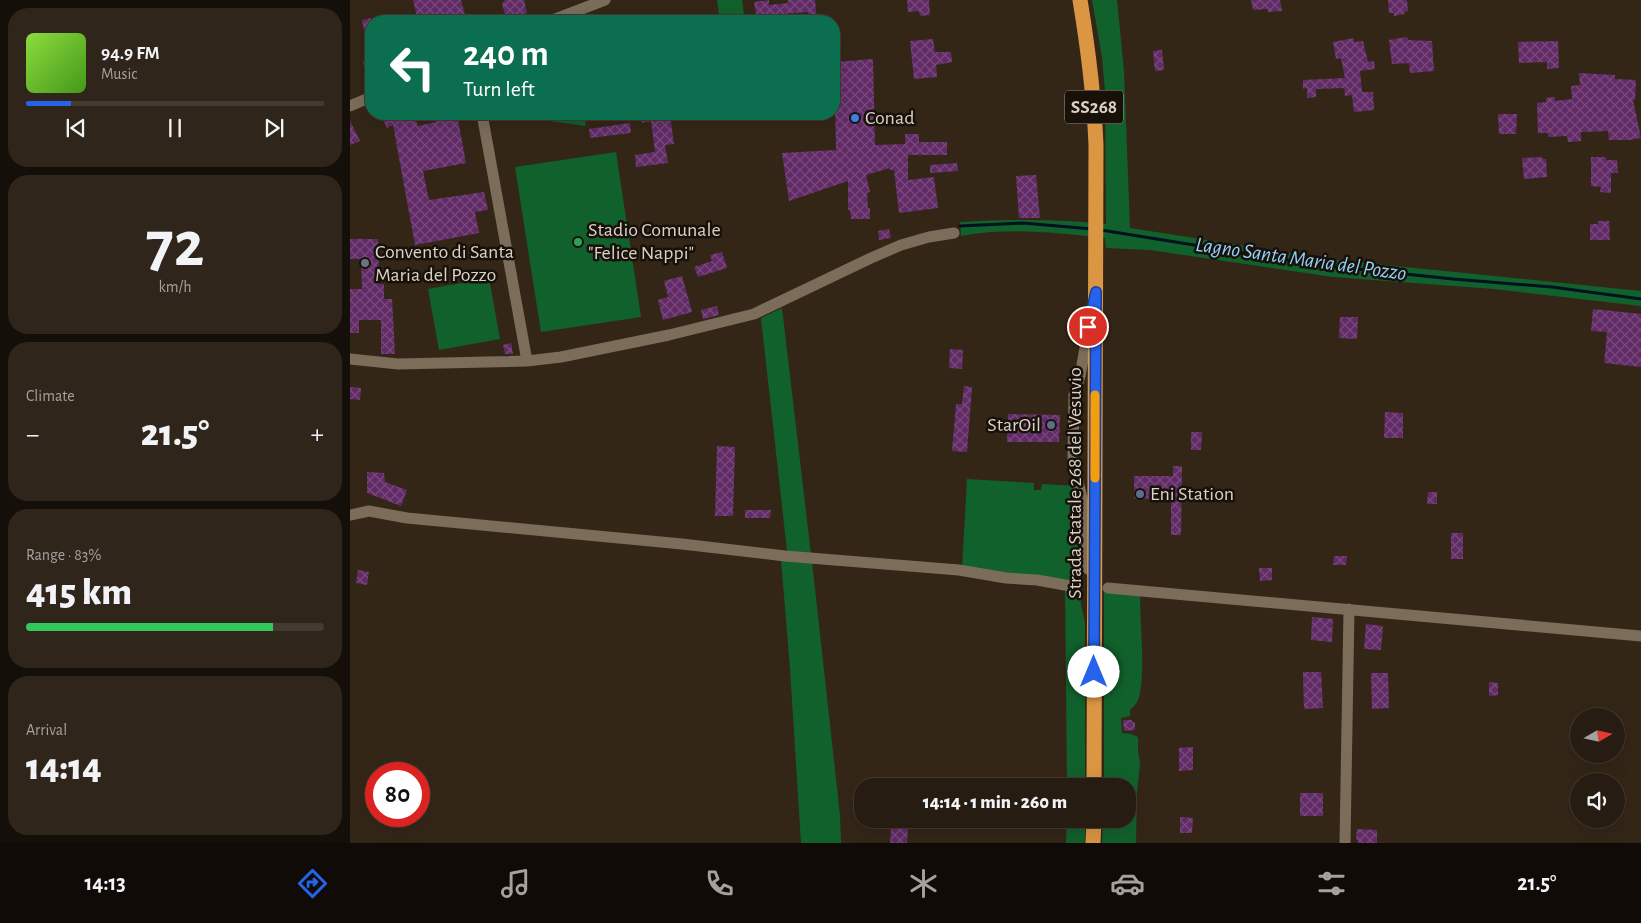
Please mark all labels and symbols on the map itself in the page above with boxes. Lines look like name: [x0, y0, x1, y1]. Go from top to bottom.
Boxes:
road number: SS268: [1065, 90, 1123, 124]
place label: Conad: [865, 108, 915, 128]
marker: Conad: [849, 112, 861, 124]
place label: Stadio Comunale "Felice Nappi": [588, 220, 721, 263]
water label: Lagno Santa Maria del Pozzo: [1194, 234, 1408, 284]
marker: Stadio Comunale "Felice Nappi": [572, 236, 584, 248]
place label: Convento di Santa Maria del Pozzo: [375, 242, 514, 285]
marker: Convento di Santa Maria del Pozzo: [359, 257, 371, 269]
pin: [1067, 306, 1109, 348]
street label: Strada Statale 268 del Vesuvio: [1065, 367, 1085, 599]
place label: StarOil: [987, 415, 1041, 435]
marker: StarOil: [1045, 419, 1057, 431]
place label: Eni Station: [1150, 484, 1234, 504]
marker: Eni Station: [1134, 488, 1146, 500]
position arrow: [1067, 645, 1119, 697]
north arrow: [1570, 708, 1625, 762]
speed limit sign: 80: [365, 762, 430, 827]

